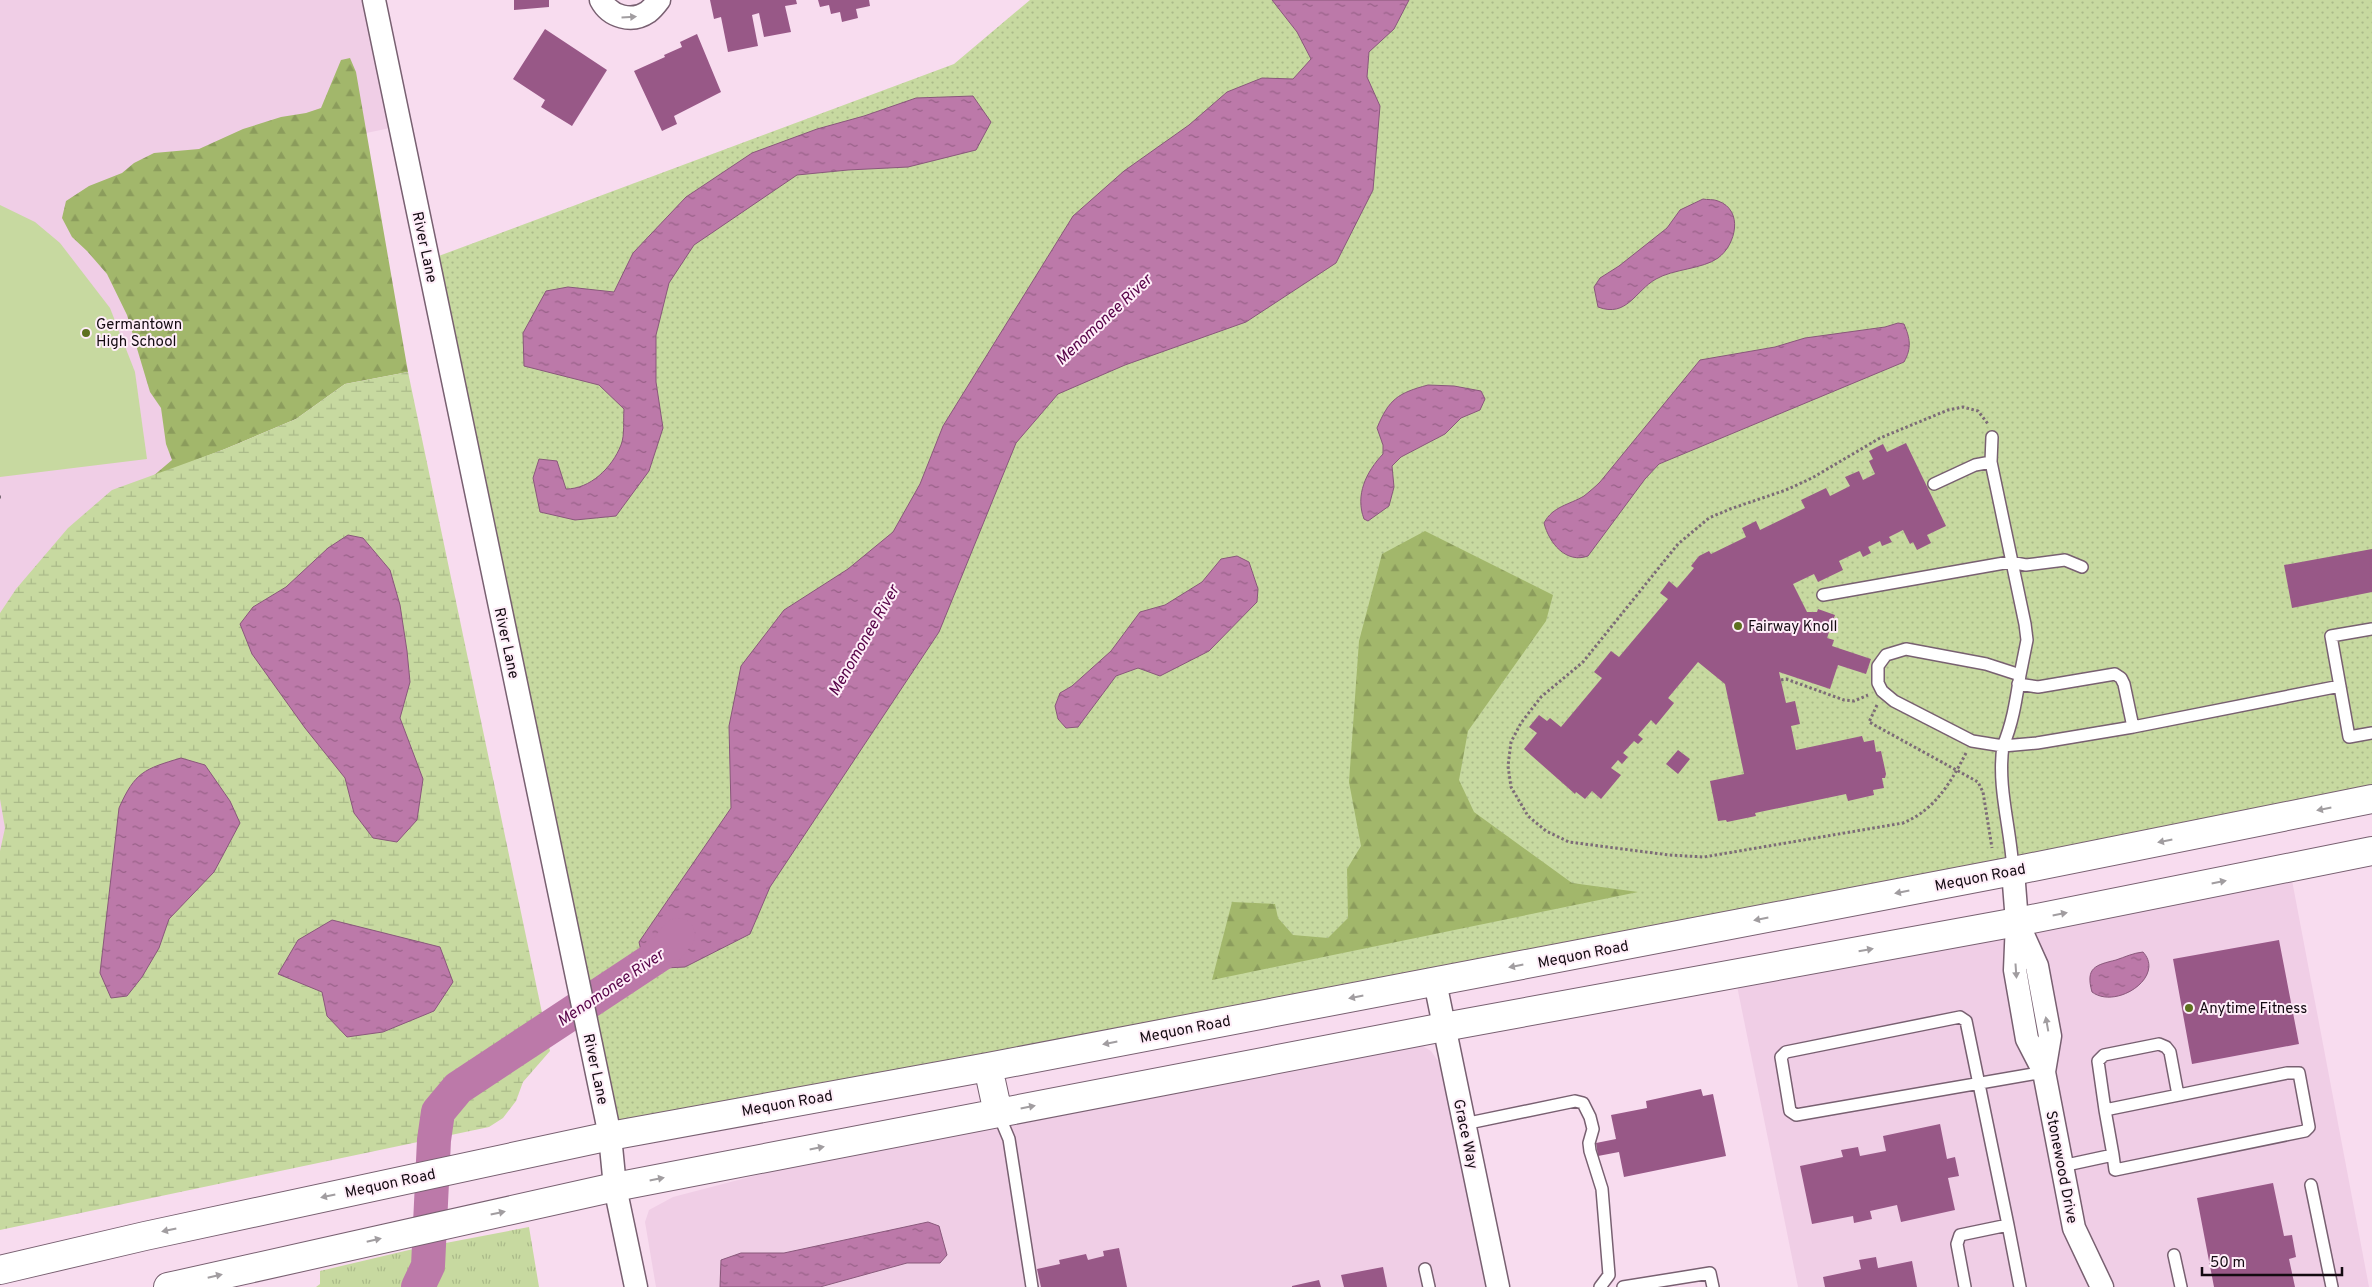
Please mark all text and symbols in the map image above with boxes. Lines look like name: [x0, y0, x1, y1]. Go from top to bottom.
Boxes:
one-way arrow: [622, 12, 638, 20]
street label: River Lane: [407, 210, 440, 285]
water label: Menomonee River: [1052, 269, 1158, 370]
place label: Germantown High School: [96, 316, 182, 352]
marker: Germantown High School: [80, 327, 92, 339]
water label: Menomonee River: [825, 580, 906, 700]
street label: River Lane: [489, 606, 522, 681]
place label: Fairway Knoll: [1748, 618, 1838, 637]
marker: Fairway Knoll: [1732, 620, 1744, 632]
one-way arrow: [2316, 805, 2332, 813]
one-way arrow: [2157, 837, 2172, 845]
street label: Mequon Road: [1933, 860, 2027, 897]
one-way arrow: [2212, 878, 2227, 886]
one-way arrow: [1894, 889, 1910, 897]
one-way arrow: [2052, 910, 2068, 918]
one-way arrow: [1753, 916, 1769, 924]
street label: Mequon Road: [1536, 937, 1630, 974]
water label: Menomonee River: [554, 944, 670, 1032]
one-way arrow: [1858, 946, 1874, 954]
one-way arrow: [1507, 963, 1523, 971]
one-way arrow: [2012, 963, 2020, 979]
one-way arrow: [1347, 993, 1363, 1001]
place label: Anytime Fitness: [2199, 1000, 2307, 1019]
marker: Anytime Fitness: [2183, 1002, 2195, 1014]
street label: Mequon Road: [1138, 1012, 1232, 1049]
one-way arrow: [2043, 1015, 2051, 1031]
street label: River Lane: [578, 1032, 611, 1107]
one-way arrow: [1102, 1040, 1118, 1048]
street label: Mequon Road: [740, 1087, 834, 1122]
street label: Grace Way: [1448, 1098, 1481, 1171]
one-way arrow: [1020, 1103, 1036, 1111]
street label: Stonewood Drive: [2040, 1109, 2081, 1225]
one-way arrow: [809, 1144, 824, 1152]
street label: Mequon Road: [343, 1166, 437, 1203]
one-way arrow: [649, 1174, 665, 1182]
one-way arrow: [320, 1192, 336, 1200]
one-way arrow: [491, 1209, 506, 1217]
one-way arrow: [161, 1227, 177, 1235]
one-way arrow: [366, 1236, 381, 1244]
scale bar: [2202, 1244, 2342, 1276]
text: 50 m: [2210, 1254, 2245, 1273]
one-way arrow: [208, 1272, 223, 1280]

